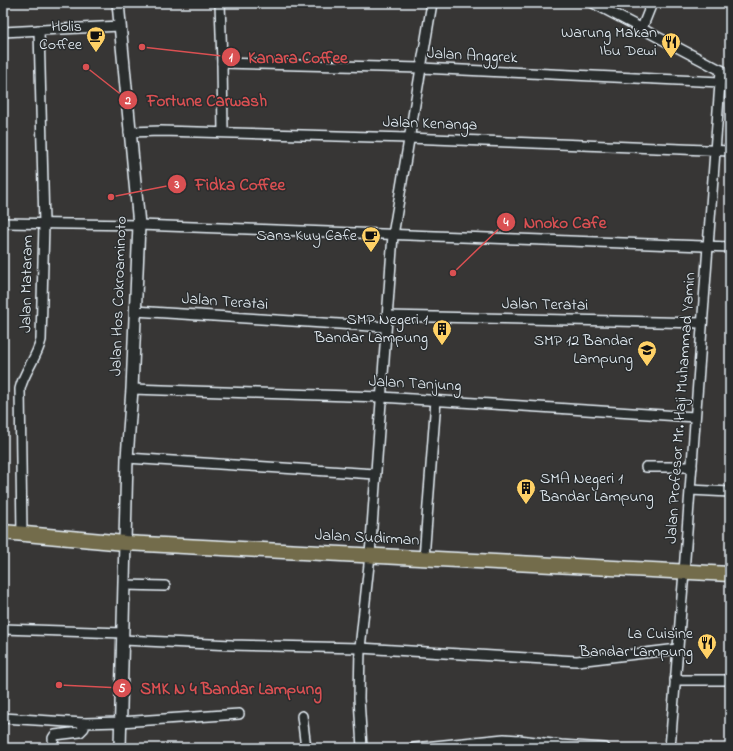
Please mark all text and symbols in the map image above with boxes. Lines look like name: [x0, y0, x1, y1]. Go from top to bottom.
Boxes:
place label: Holis Coffee: [39, 15, 83, 57]
place label: Warung Makan Ibu Dewi: [561, 21, 657, 63]
cafe icon: Holis Coffee: [85, 25, 107, 53]
restaurant icon: Warung Makan Ibu Dewi: [660, 31, 682, 59]
street label: Jalan Anggrek: [426, 42, 519, 70]
callout: Kanara Coffee: [221, 43, 356, 72]
text: Kanara Coffee: [248, 46, 349, 71]
text: 1: [229, 49, 233, 67]
callout: Fortune Carwash: [118, 85, 275, 114]
text: Fortune Carwash: [146, 89, 267, 114]
text: 2: [124, 92, 131, 110]
street label: Jalan Kenanga: [382, 110, 478, 138]
callout: Fidka Coffee: [167, 169, 293, 198]
text: Fidka Coffee: [194, 173, 286, 198]
text: 3: [174, 176, 180, 194]
callout: Nnoko Cafe: [496, 208, 615, 237]
text: Nnoko Cafe: [524, 211, 608, 236]
text: 4: [503, 214, 509, 232]
street label: Jalan Hos Cokroaminoto: [104, 216, 134, 376]
place label: Sans Kuy Cafe: [256, 224, 358, 248]
cafe icon: Sans Kuy Cafe: [360, 225, 382, 253]
street label: Jalan Mataram: [14, 235, 40, 333]
street label: Jalan Profesor Mr. Haji Muhammad Yamin: [660, 271, 702, 544]
street label: Jalan Teratai: [181, 287, 269, 317]
street label: Jalan Teratai: [502, 292, 589, 318]
place label: SMP Negeri 1 Bandar Lampung: [313, 308, 428, 350]
building icon: SMP Negeri 1 Bandar Lampung: [431, 318, 453, 346]
place label: SMP 12 Bandar Lampung: [534, 329, 633, 371]
school or university icon: SMP 12 Bandar Lampung: [636, 339, 658, 367]
street label: Jalan Tanjung: [368, 370, 462, 398]
place label: SMA Negeri 1 Bandar Lampung: [539, 467, 654, 509]
building icon: SMA Negeri 1 Bandar Lampung: [515, 477, 537, 505]
street label: Jalan Sudirman: [314, 523, 420, 553]
place label: La Cuisine Bandar Lampung: [578, 622, 694, 664]
restaurant icon: La Cuisine Bandar Lampung: [696, 632, 718, 660]
callout: SMK N 4 Bandar Lampung: [112, 673, 329, 702]
text: SMK N 4 Bandar Lampung: [140, 677, 322, 704]
text: 5: [119, 680, 126, 698]

